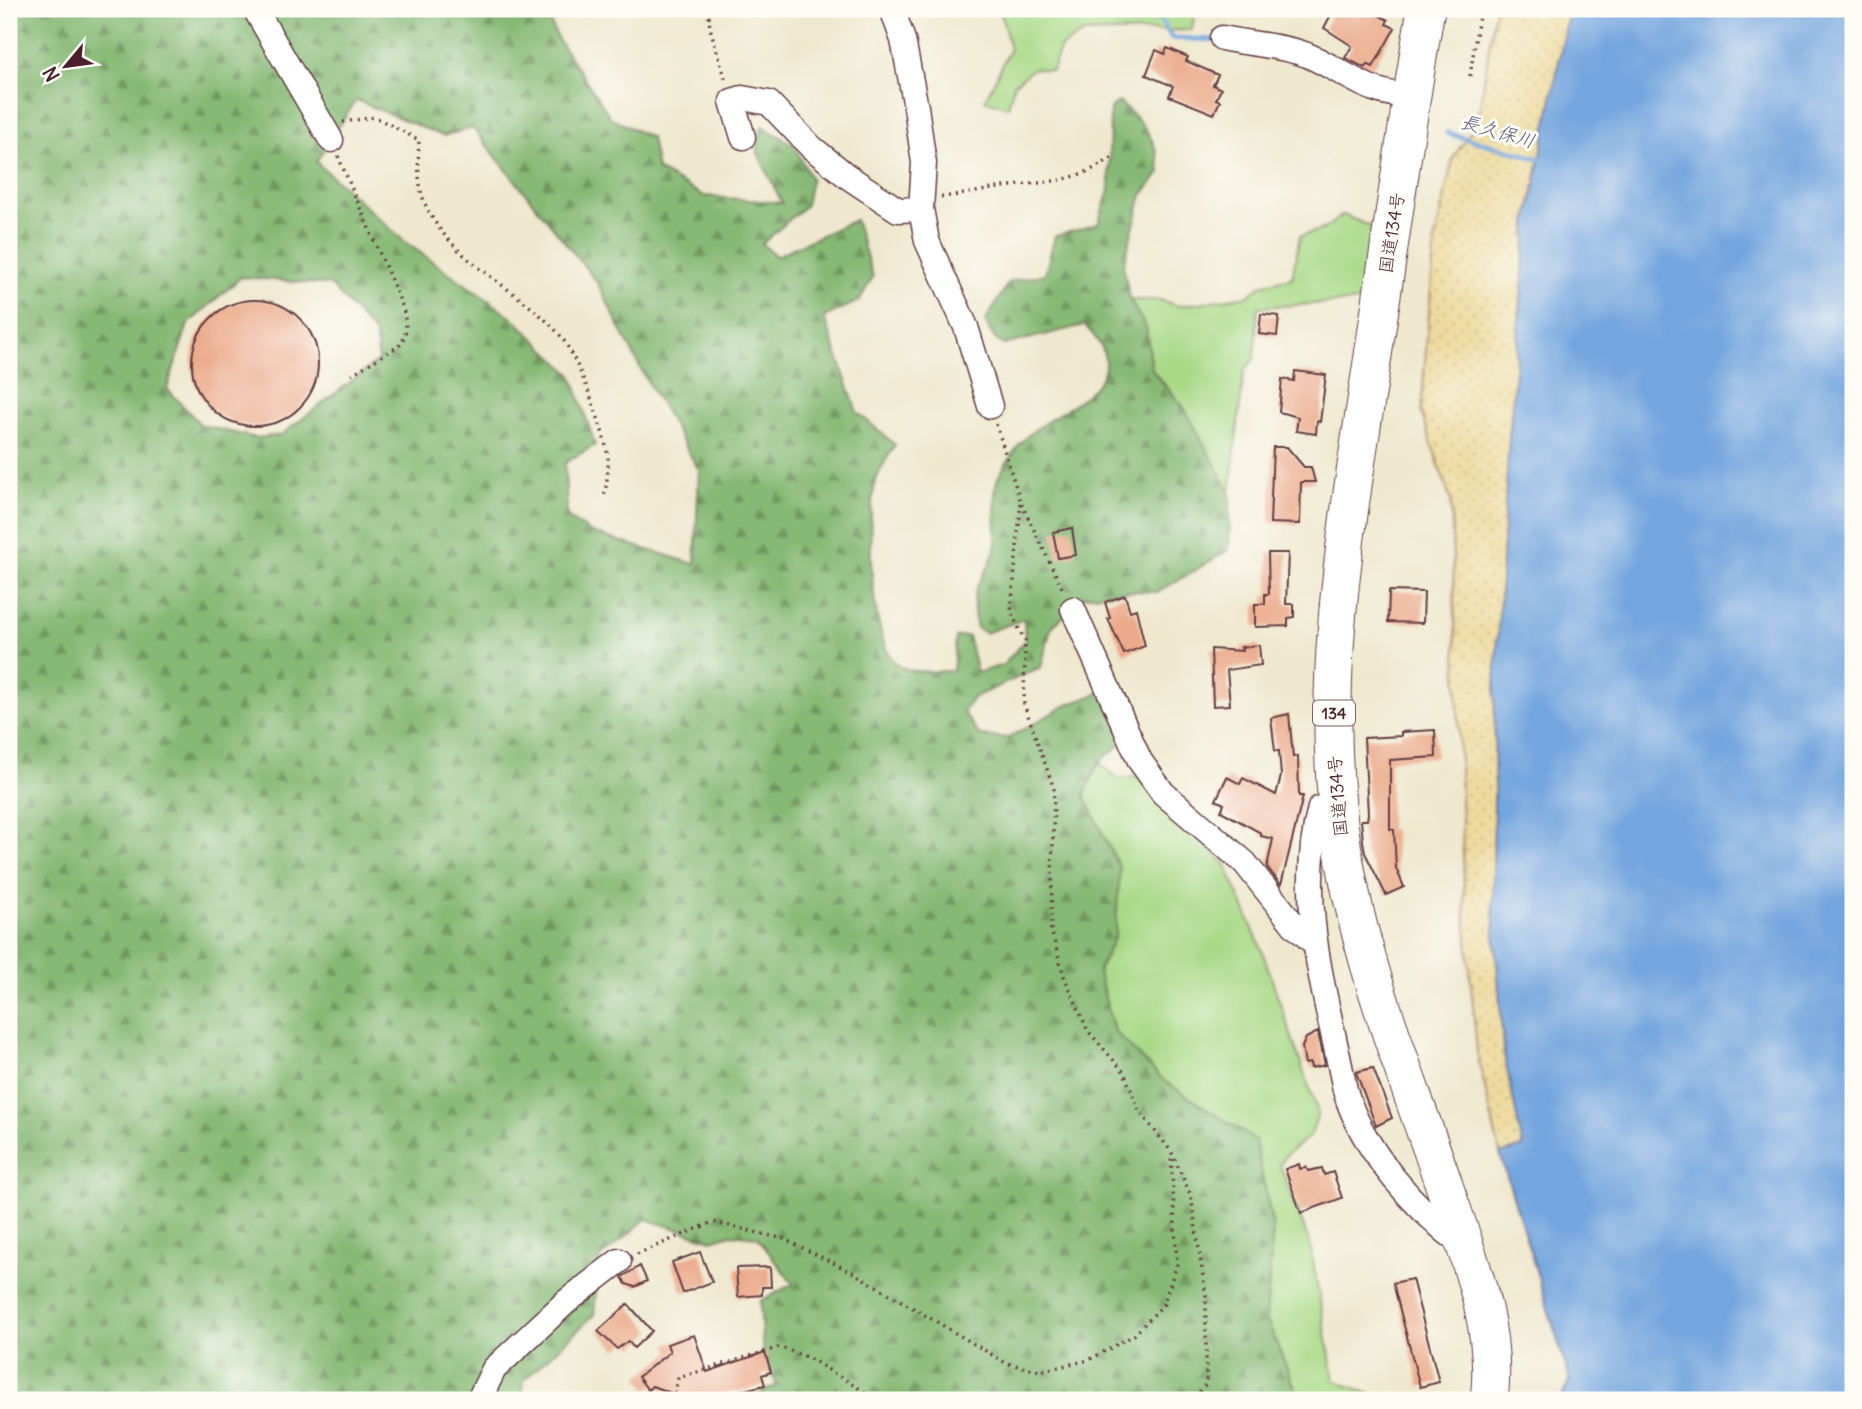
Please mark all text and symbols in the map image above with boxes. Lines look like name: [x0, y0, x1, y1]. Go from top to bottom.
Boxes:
north arrow: [32, 32, 102, 102]
text: N: [37, 63, 65, 86]
water label: 長久保川: [1458, 109, 1538, 153]
street label: 国道134号: [1374, 191, 1409, 275]
road number: 134: [1313, 700, 1355, 726]
street label: 国道134号: [1322, 754, 1353, 838]

